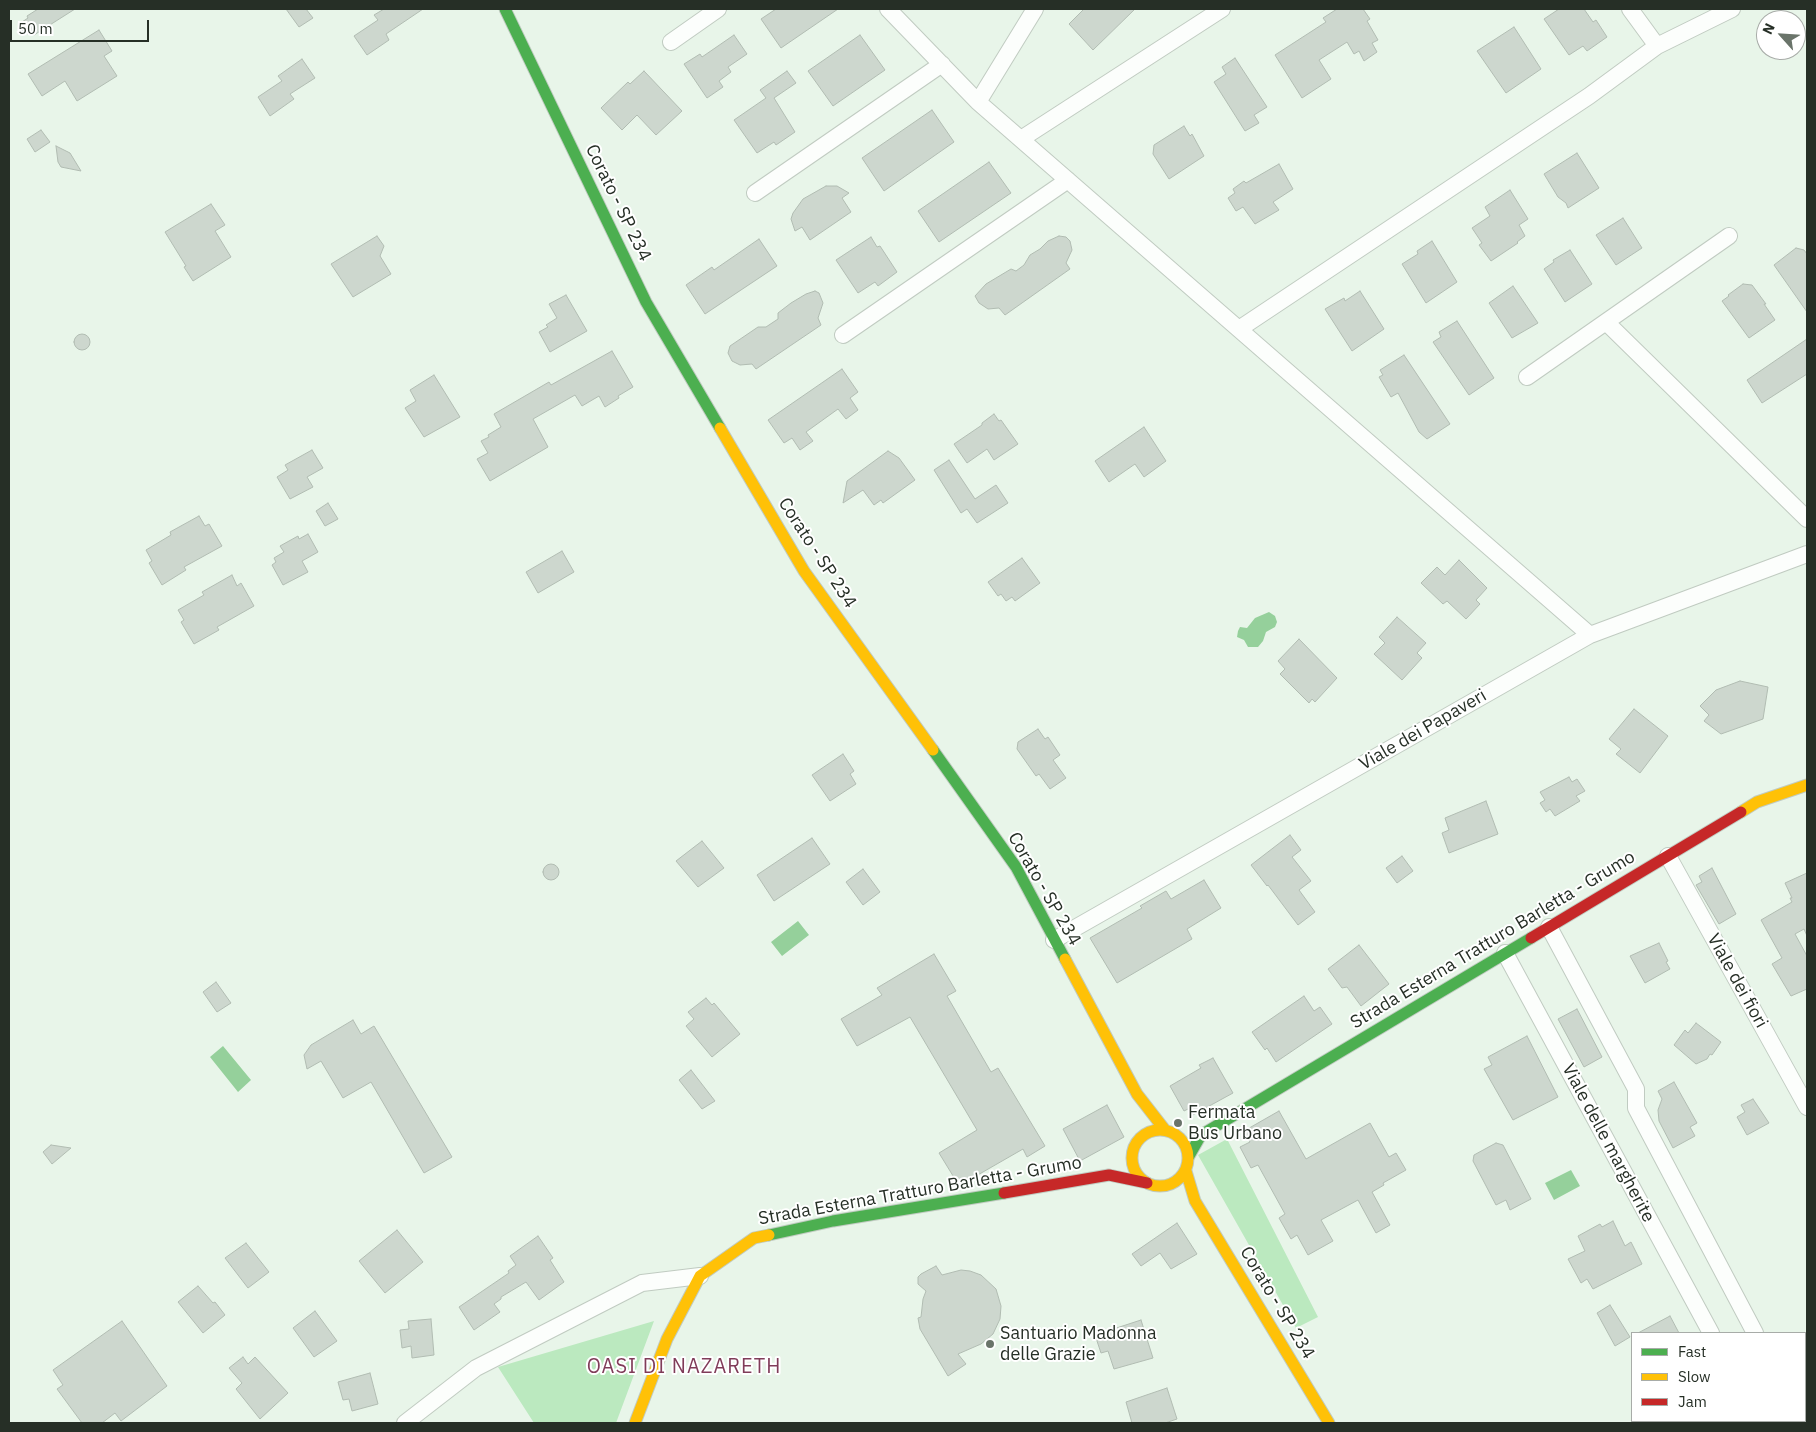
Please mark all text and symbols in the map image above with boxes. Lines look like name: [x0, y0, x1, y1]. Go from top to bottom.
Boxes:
scale bar: [12, 10, 151, 42]
north arrow: [1756, 10, 1806, 60]
text: 50 m: [18, 19, 53, 38]
text: N: [1758, 20, 1779, 37]
street label: Corato - SP 234: [580, 141, 656, 265]
street label: Corato - SP 234: [773, 494, 861, 612]
street label: Viale dei Papaveri: [1356, 685, 1490, 775]
street label: Corato - SP 234: [1003, 828, 1085, 950]
street label: Strada Esterna Tratturo Barletta - Grumo: [1347, 846, 1639, 1034]
street label: Viale dei fiori: [1702, 930, 1772, 1032]
street label: Viale delle margherite: [1557, 1060, 1659, 1226]
place label: Fermata Bus Urbano: [1188, 1102, 1282, 1144]
marker: Fermata Bus Urbano: [1172, 1117, 1184, 1129]
street label: Strada Esterna Tratturo Barletta - Grumo: [757, 1152, 1083, 1230]
street label: Corato - SP 234: [1235, 1243, 1319, 1363]
place label: Santuario Madonna delle Grazie: [1000, 1323, 1157, 1366]
legend: [1631, 1332, 1806, 1422]
marker: Santuario Madonna delle Grazie: [984, 1338, 996, 1350]
text: Fast: [1678, 1342, 1706, 1361]
district label: OASI DI NAZARETH: [585, 1355, 783, 1379]
text: Slow: [1678, 1367, 1711, 1386]
text: Jam: [1678, 1392, 1707, 1411]

